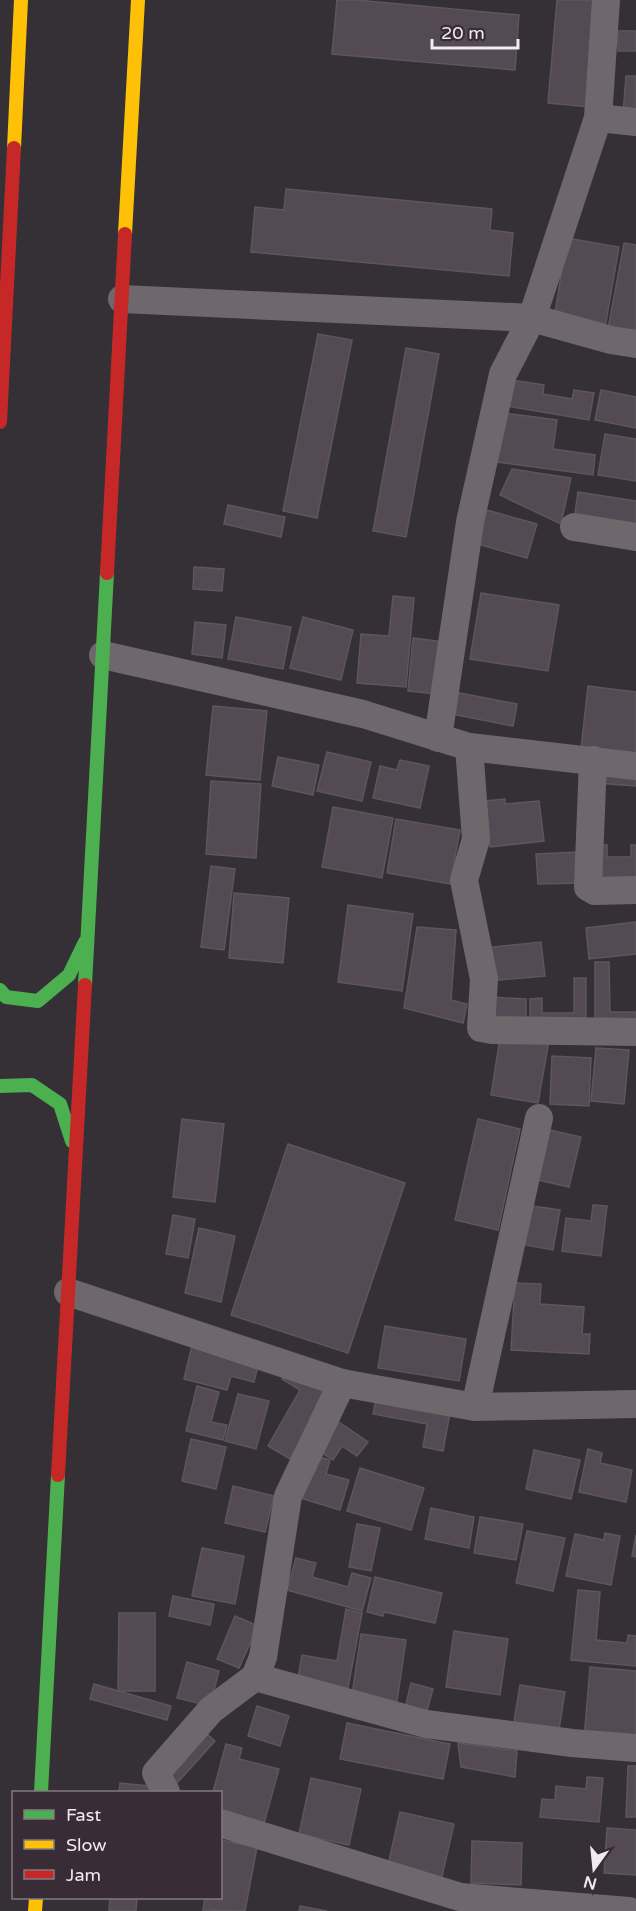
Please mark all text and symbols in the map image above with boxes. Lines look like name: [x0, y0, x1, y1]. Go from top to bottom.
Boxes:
scale bar: [432, 12, 518, 50]
text: 20 m: [441, 22, 485, 44]
legend: [12, 1791, 222, 1899]
text: Fast: [66, 1804, 101, 1826]
text: Slow: [66, 1834, 107, 1856]
north arrow: [564, 1839, 624, 1899]
text: Jam: [66, 1864, 101, 1886]
text: N: [582, 1871, 599, 1894]

